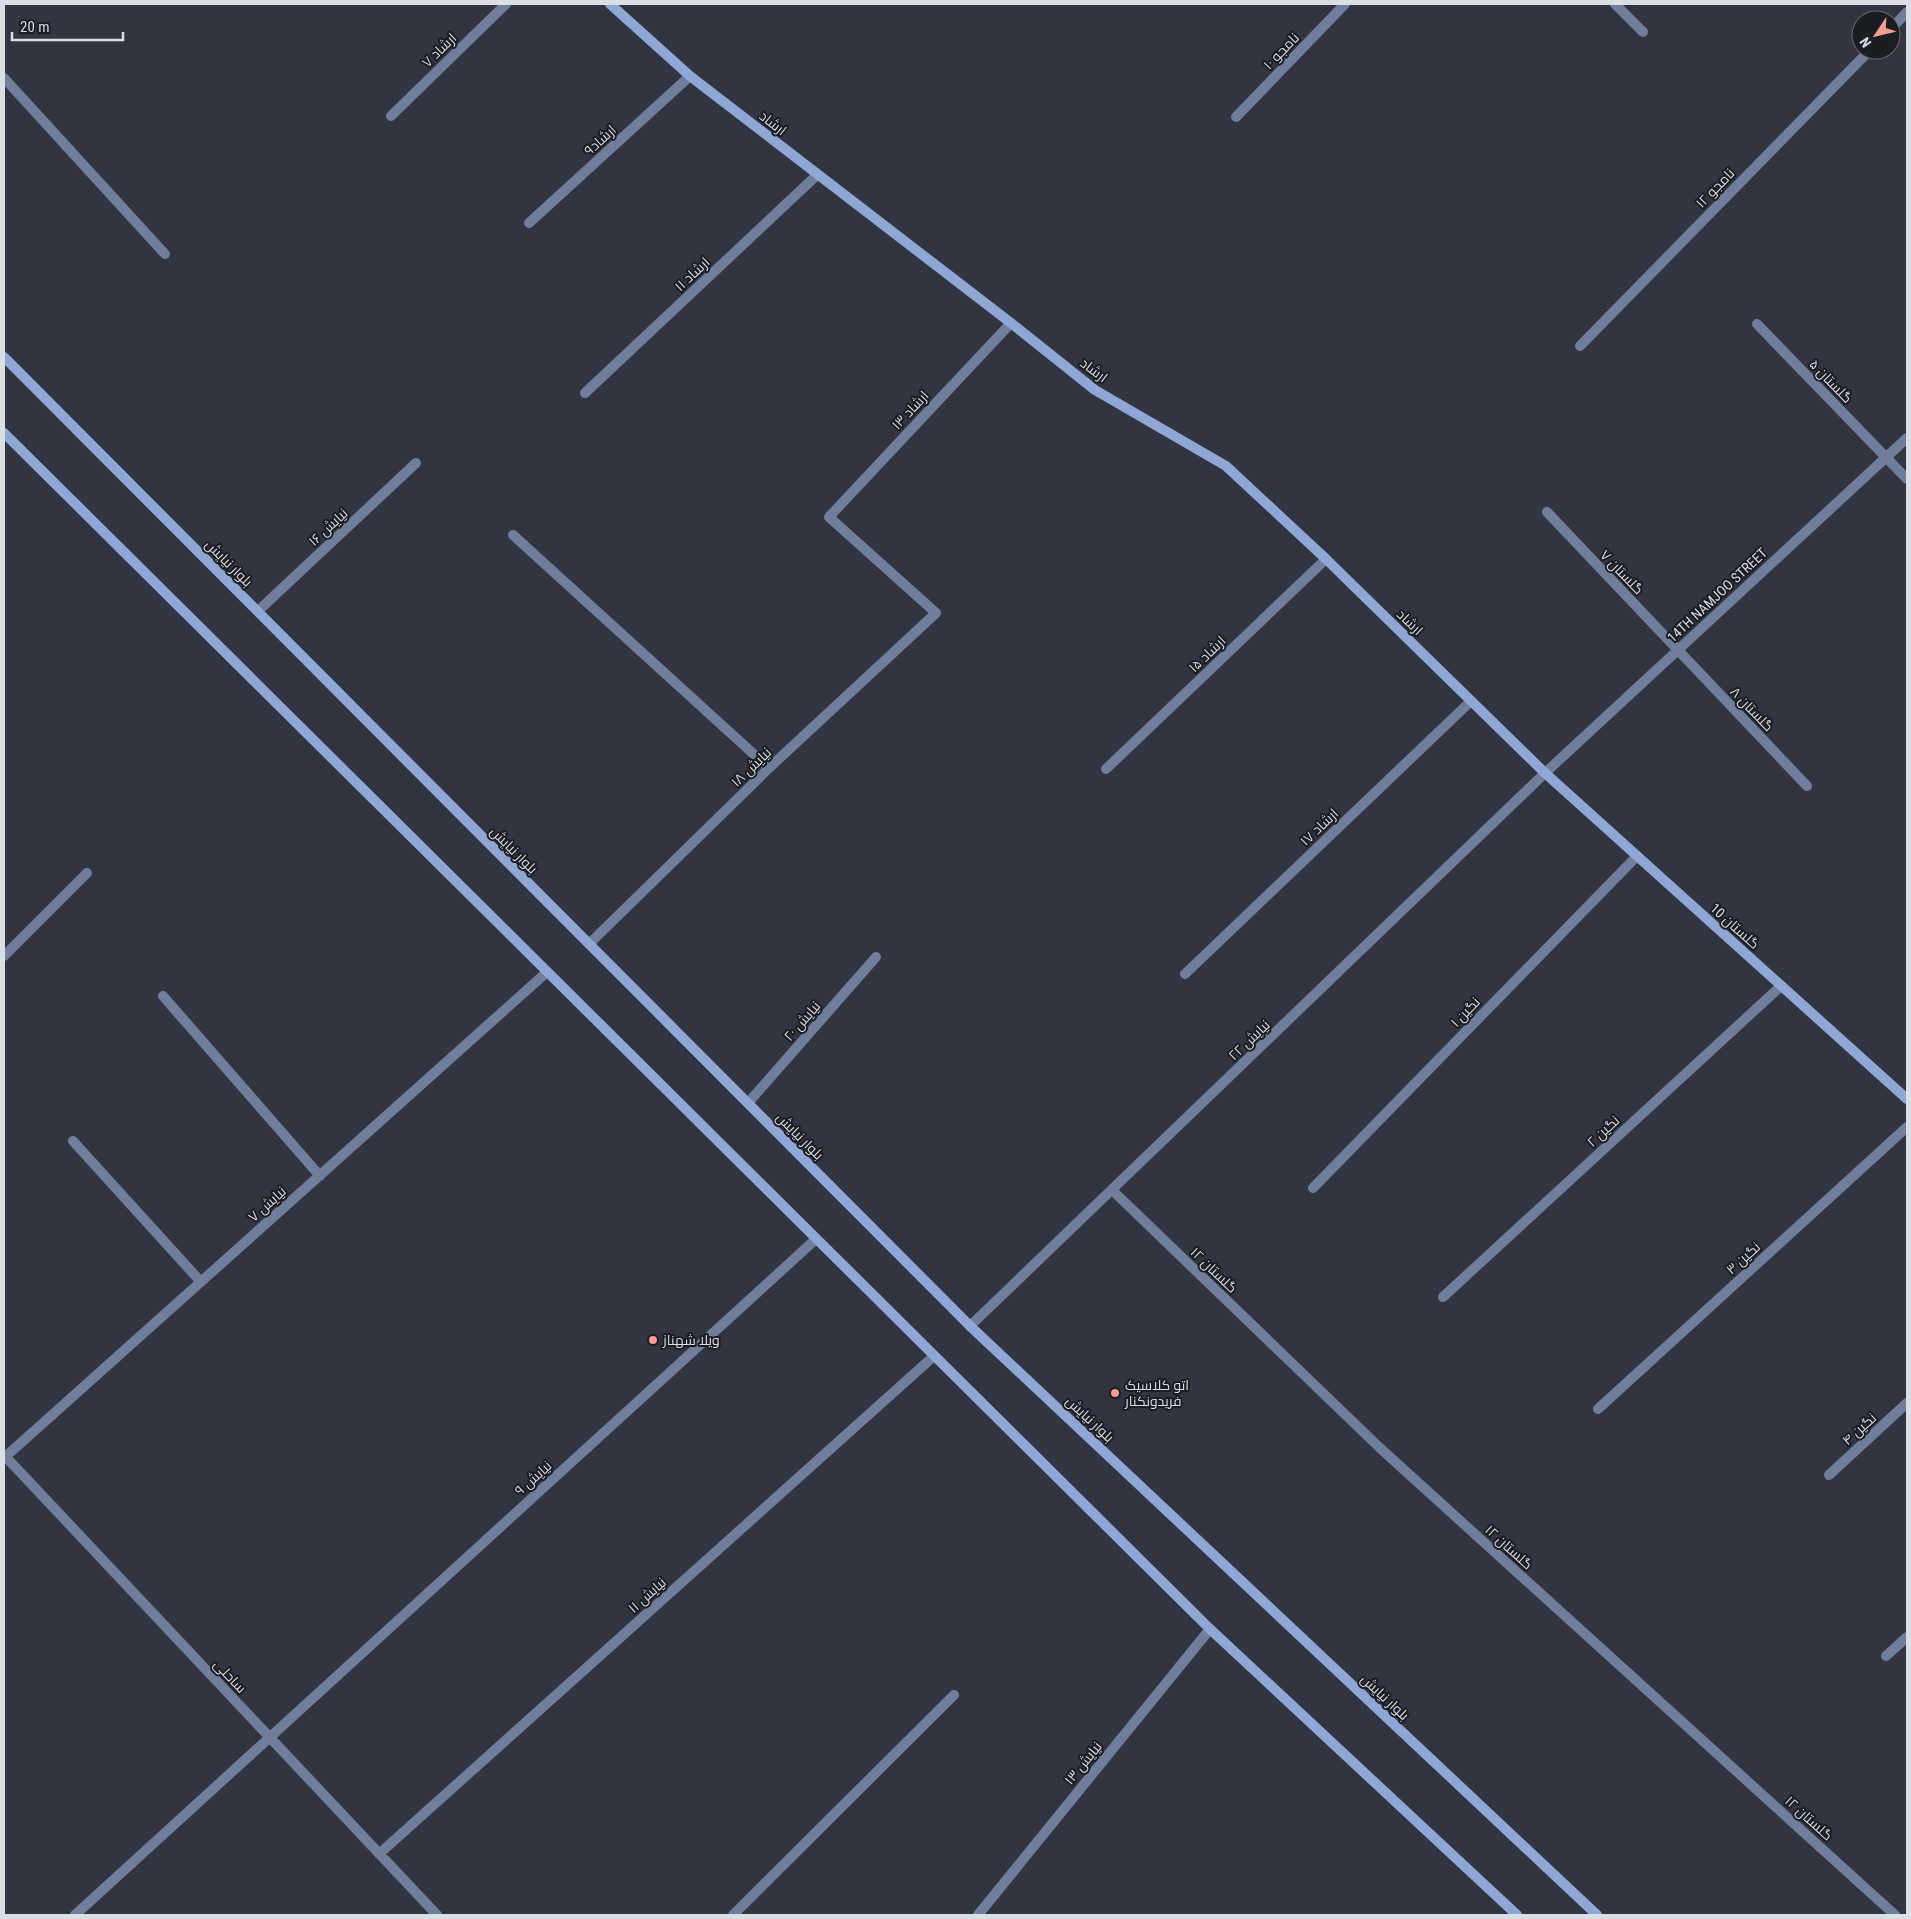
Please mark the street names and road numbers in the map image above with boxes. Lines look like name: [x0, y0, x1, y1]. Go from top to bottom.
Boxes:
street label: نامجو ۱۰: [1260, 29, 1302, 73]
street label: ارشاد ۷: [418, 30, 460, 70]
street label: ارشاد: [756, 107, 790, 139]
street label: ارشاد۹: [581, 122, 619, 158]
street label: نامجو ۱۲: [1692, 165, 1738, 211]
street label: ارشاد ۱۱: [671, 254, 713, 294]
street label: ارشاد: [1077, 355, 1111, 385]
street label: گلستان ۵: [1806, 356, 1856, 406]
street label: ارشاد ۱۳: [888, 387, 932, 433]
street label: نیایش ۱۶: [305, 505, 351, 549]
street label: بلوار نیایش: [202, 536, 256, 590]
street label: 14TH NAMJOO STREET: [1664, 545, 1770, 645]
street label: گلستان ۷: [1597, 547, 1647, 597]
street label: ارشاد: [1394, 606, 1426, 638]
street label: ارشاد ۱۵: [1185, 633, 1229, 675]
street label: گلستان ۸: [1727, 684, 1777, 734]
street label: نیایش ۱۸: [728, 744, 774, 790]
street label: ارشاد ۱۷: [1297, 805, 1341, 849]
street label: بلوار نیایش: [487, 823, 541, 877]
street label: گلستان 10: [1707, 900, 1763, 952]
street label: نگین ۱: [1447, 994, 1483, 1030]
street label: نیایش ۲۰: [780, 998, 824, 1044]
street label: نیایش ۲۲: [1225, 1016, 1273, 1064]
street label: بلوار نیایش: [773, 1109, 827, 1163]
street label: نگین ۲: [1584, 1112, 1622, 1150]
street label: نیایش ۷: [245, 1183, 289, 1225]
street label: نگین ۳: [1723, 1239, 1763, 1277]
street label: گلستان ۱۲: [1187, 1244, 1241, 1296]
street label: بلوار نیایش: [1063, 1393, 1117, 1445]
street label: نگین ۴: [1839, 1410, 1879, 1448]
street label: نیایش ۹: [511, 1457, 555, 1499]
street label: گلستان ۱۲: [1482, 1522, 1536, 1572]
street label: نیایش ۱۱: [625, 1574, 669, 1616]
street label: ساحلی: [210, 1656, 250, 1696]
street label: بلوار نیایش: [1358, 1671, 1412, 1723]
street label: نیایش ۱۳: [1061, 1738, 1105, 1788]
street label: گلستان ۱۲: [1782, 1793, 1836, 1843]

